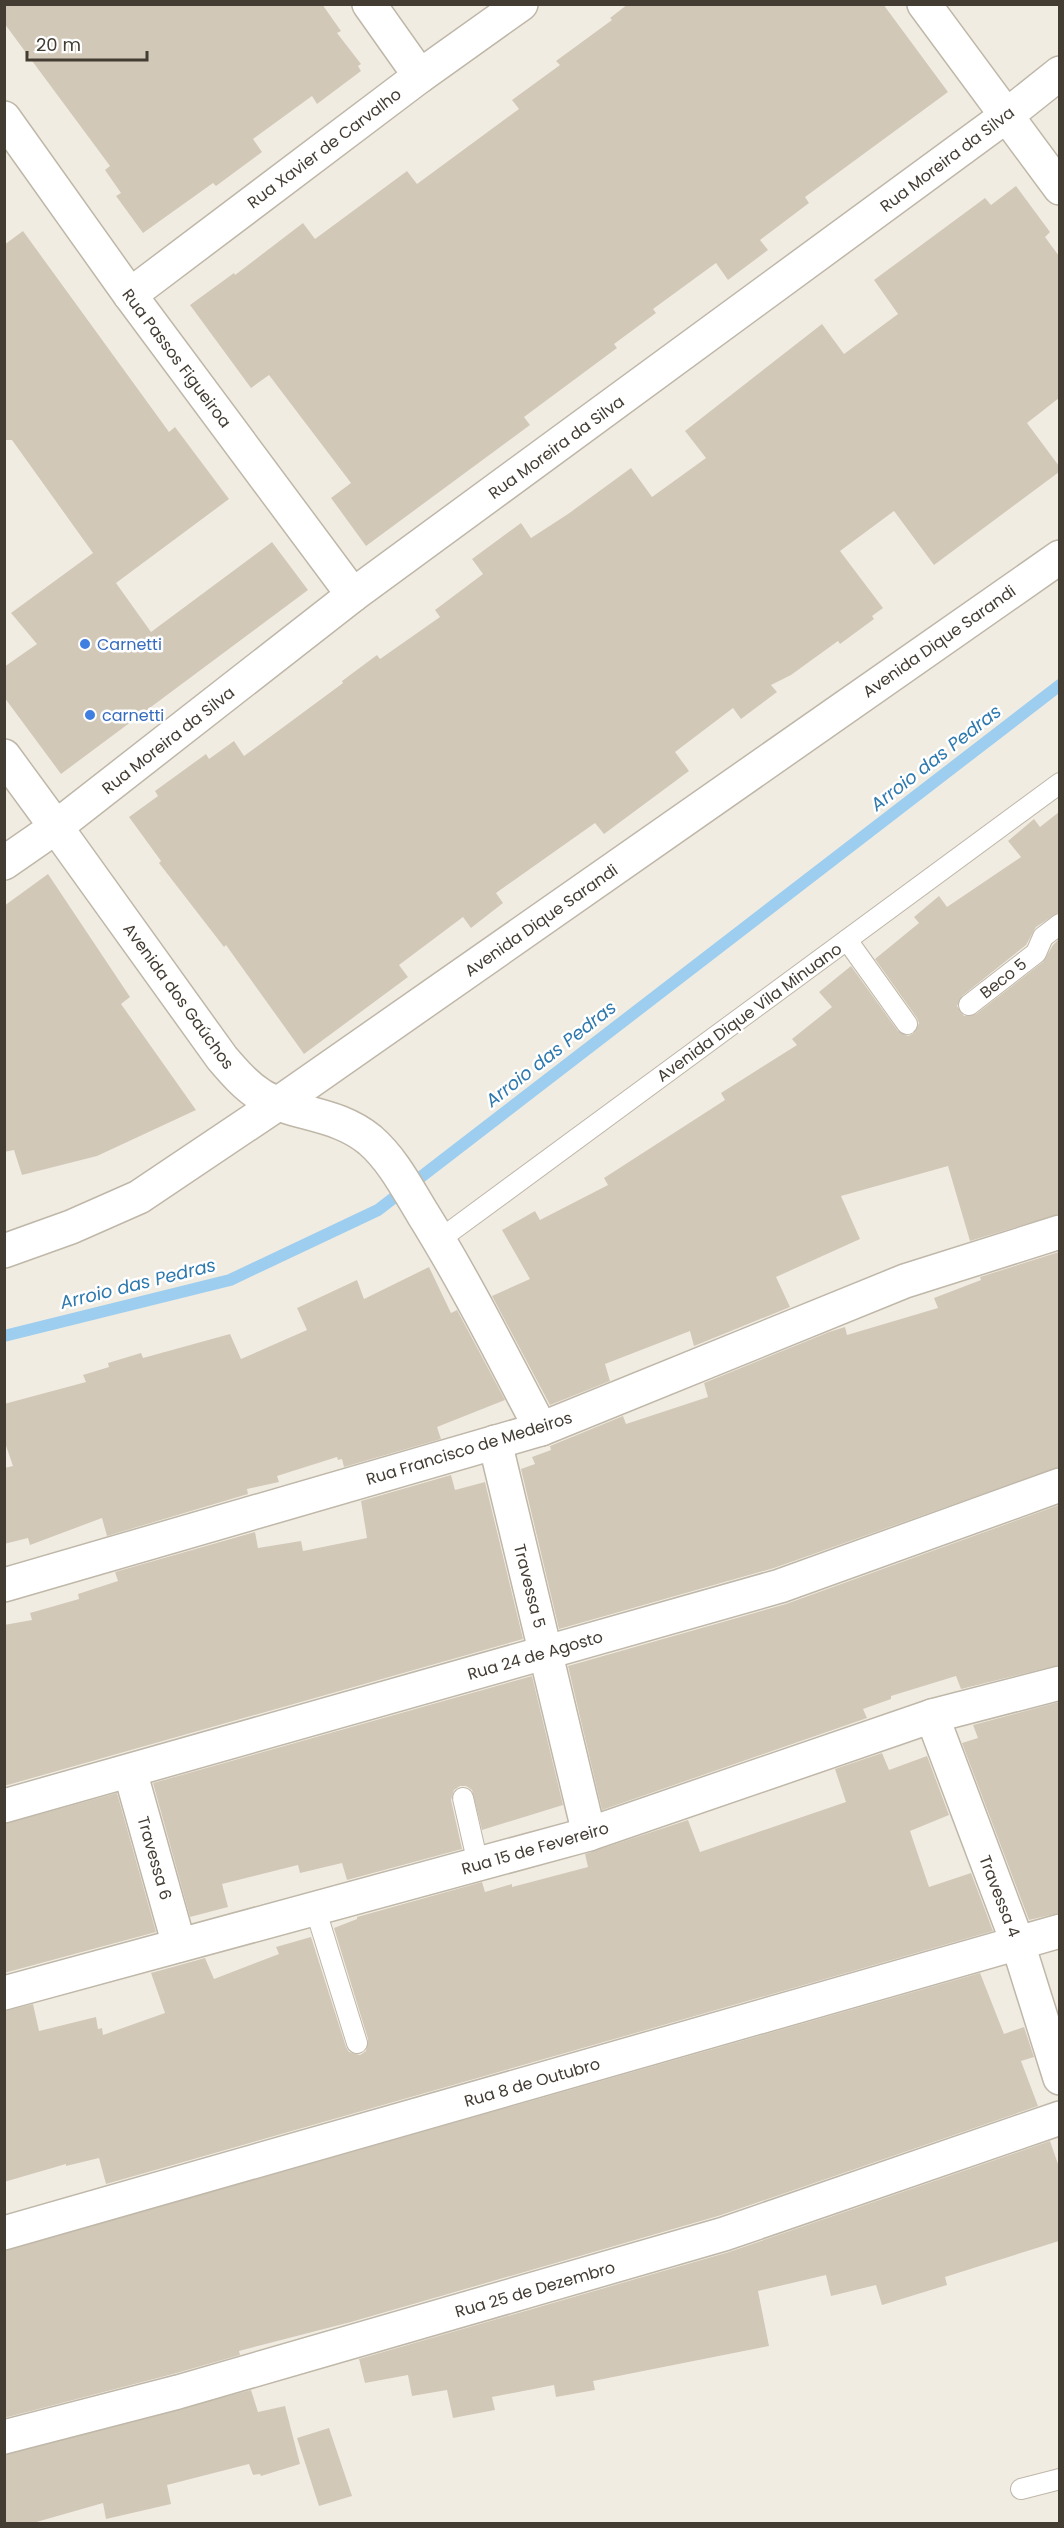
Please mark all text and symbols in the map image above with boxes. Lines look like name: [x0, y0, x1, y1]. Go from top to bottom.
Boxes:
scale bar: [27, 24, 147, 62]
text: 20 m: [36, 32, 81, 57]
street label: Rua Xavier de Carvalho: [243, 83, 406, 214]
street label: Rua Moreira da Silva: [875, 101, 1019, 218]
street label: Rua Passos Figueiroa: [117, 284, 237, 433]
street label: Rua Moreira da Silva: [484, 390, 629, 505]
street label: Avenida Dique Sarandi: [858, 580, 1021, 703]
place label: Carnetti: [97, 633, 162, 656]
marker: Carnetti: [78, 637, 92, 651]
street label: Rua Moreira da Silva: [97, 681, 240, 800]
water label: Arroio das Pedras: [864, 699, 1006, 817]
place label: carnetti: [102, 704, 164, 727]
marker: carnetti: [83, 708, 97, 722]
street label: Avenida Dique Sarandi: [460, 859, 623, 982]
street label: Avenida dos Gaúchos: [118, 919, 239, 1074]
street label: Avenida Dique Vila Minuano: [652, 937, 846, 1087]
street label: Beco 5: [975, 953, 1032, 1004]
water label: Arroio das Pedras: [479, 995, 621, 1113]
water label: Arroio das Pedras: [56, 1252, 218, 1315]
street label: Rua Francisco de Medeiros: [363, 1406, 575, 1491]
street label: Travessa 5: [508, 1542, 551, 1631]
street label: Rua 24 de Agosto: [465, 1625, 606, 1686]
street label: Travessa 6: [132, 1813, 177, 1903]
street label: Rua 15 de Fevereiro: [459, 1816, 612, 1881]
street label: Travessa 4: [973, 1852, 1026, 1941]
street label: Rua 8 de Outubro: [462, 2052, 603, 2113]
street label: Rua 25 de Dezembro: [452, 2256, 618, 2323]

